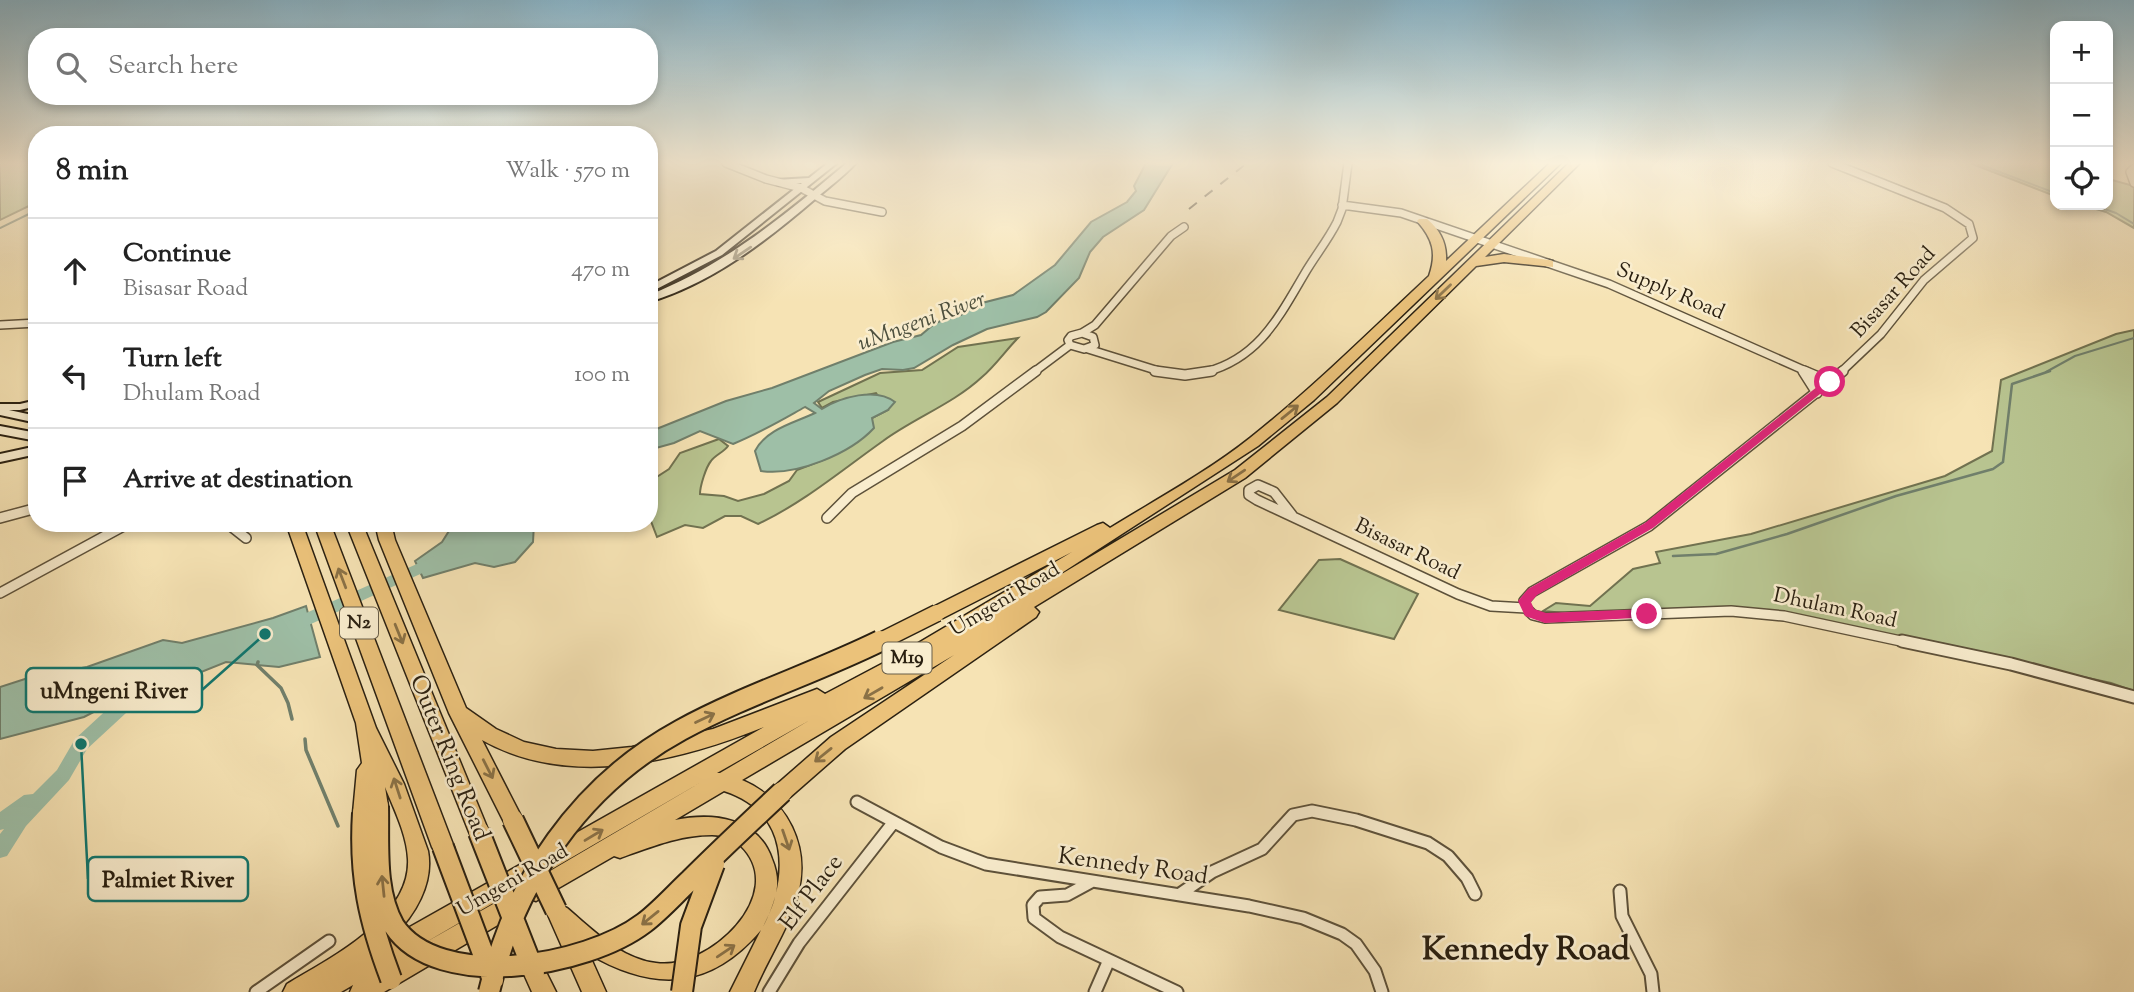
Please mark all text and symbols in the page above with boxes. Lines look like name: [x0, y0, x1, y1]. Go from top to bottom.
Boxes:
map controls: [2050, 21, 2113, 210]
button: +: [2050, 21, 2113, 84]
search box: [28, 28, 658, 105]
icon: search: [52, 48, 90, 86]
text: Search here: [108, 48, 238, 85]
button: −: [2050, 84, 2113, 147]
button: locate: [2050, 147, 2113, 210]
text: 8 min: [56, 150, 128, 193]
text: Walk · 570 m: [505, 155, 630, 188]
text: Continue: [123, 236, 231, 273]
street label: Bisasar Road: [1845, 240, 1943, 346]
one-way arrow: [733, 245, 752, 260]
icon: ahead: [56, 252, 94, 290]
text: 470 m: [571, 254, 630, 287]
street label: Supply Road: [1611, 256, 1729, 328]
text: Bisasar Road: [123, 273, 248, 306]
water label: uMngeni River: [853, 284, 991, 360]
one-way arrow: [1435, 284, 1452, 301]
text: Turn left: [123, 341, 222, 378]
icon: left: [56, 357, 94, 395]
text: 100 m: [574, 359, 630, 392]
route start: [1814, 366, 1845, 397]
text: Dhulam Road: [123, 378, 260, 411]
one-way arrow: [1281, 405, 1299, 420]
icon: arrive: [56, 462, 94, 500]
text: Arrive at destination: [123, 462, 353, 499]
one-way arrow: [1227, 469, 1247, 483]
street label: Bisasar Road: [1349, 511, 1465, 589]
street label: Umgeni Road: [944, 555, 1066, 645]
one-way arrow: [334, 568, 347, 590]
street label: Dhulam Road: [1771, 581, 1900, 637]
route end: [1631, 598, 1662, 629]
road number: N2: [340, 608, 378, 638]
one-way arrow: [394, 622, 407, 644]
road number: M19: [883, 642, 932, 674]
callout: uMngeni River: [26, 668, 202, 712]
street label: Outer Ring Road: [400, 670, 498, 847]
text: uMngeni River: [40, 676, 188, 709]
one-way arrow: [864, 686, 884, 700]
one-way arrow: [694, 711, 715, 724]
one-way arrow: [814, 748, 832, 763]
one-way arrow: [481, 758, 495, 779]
one-way arrow: [390, 777, 403, 799]
one-way arrow: [583, 828, 603, 842]
one-way arrow: [781, 828, 793, 850]
street label: Umgeni Road: [452, 837, 574, 925]
street label: Kennedy Road: [1056, 840, 1211, 894]
street label: Elf Place: [772, 848, 852, 938]
callout: Palmiet River: [88, 857, 248, 901]
text: Palmiet River: [102, 865, 234, 898]
one-way arrow: [376, 875, 389, 898]
one-way arrow: [641, 910, 659, 925]
district label: Kennedy Road: [1422, 927, 1630, 975]
one-way arrow: [716, 944, 735, 958]

